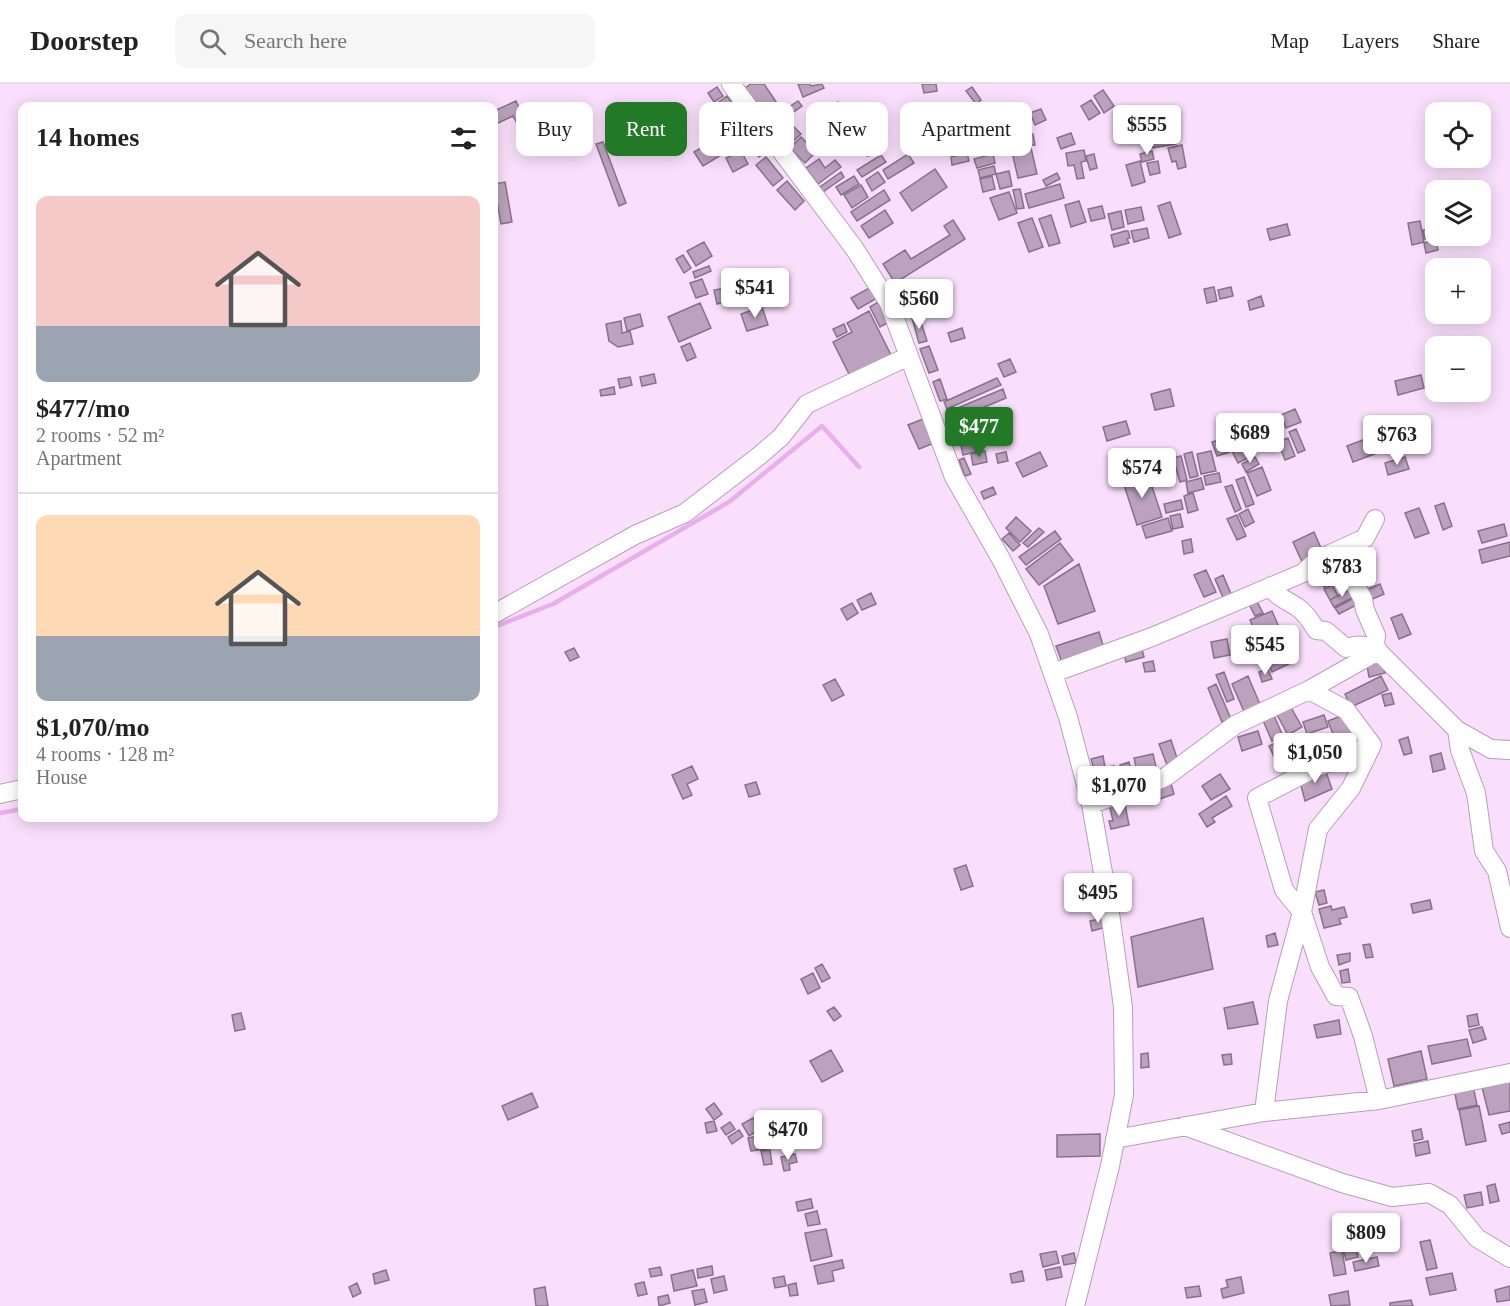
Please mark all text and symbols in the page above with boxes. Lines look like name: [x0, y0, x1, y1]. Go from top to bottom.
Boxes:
search box: [175, 14, 595, 68]
text: Doorstep: [30, 25, 139, 56]
icon: search: [196, 25, 229, 58]
text: Search here: [244, 28, 347, 53]
text: Map: [1271, 29, 1309, 53]
text: Layers: [1342, 29, 1399, 53]
text: Share: [1432, 29, 1480, 53]
chip: Buy: [516, 102, 593, 156]
chip: Rent: [605, 102, 687, 156]
chip: Filters: [699, 102, 794, 156]
chip: New: [806, 102, 888, 156]
chip: Apartment: [900, 102, 1032, 156]
map controls: [1425, 102, 1491, 402]
button: locate: [1425, 102, 1491, 168]
pin: $555: [1111, 105, 1183, 156]
text: $555: [1127, 113, 1167, 135]
icon: filters: [447, 122, 480, 155]
text: 14 homes: [36, 123, 139, 152]
button: layers: [1425, 180, 1491, 246]
icon: home: [204, 235, 312, 343]
button: +: [1425, 258, 1491, 324]
pin: $541: [719, 268, 791, 319]
text: $541: [735, 276, 775, 298]
pin: $560: [883, 279, 955, 330]
text: $560: [899, 287, 939, 309]
button: −: [1425, 336, 1491, 402]
text: $477/mo: [36, 394, 130, 423]
pin: $477: [943, 407, 1015, 458]
pin: $689: [1214, 413, 1286, 464]
text: $477: [959, 415, 999, 437]
pin: $763: [1361, 415, 1433, 466]
text: $689: [1230, 421, 1270, 443]
text: $763: [1377, 423, 1417, 445]
text: 2 rooms · 52 m²: [36, 424, 164, 446]
text: Apartment: [36, 447, 122, 469]
pin: $574: [1106, 448, 1178, 499]
text: $574: [1122, 456, 1162, 478]
pin: $783: [1306, 547, 1378, 598]
icon: home: [204, 554, 312, 662]
text: $783: [1322, 555, 1362, 577]
pin: $545: [1229, 625, 1301, 676]
text: $545: [1245, 633, 1285, 655]
text: $1,070/mo: [36, 713, 149, 742]
pin: $1,050: [1266, 733, 1364, 784]
text: $1,050: [1288, 741, 1343, 763]
text: 4 rooms · 128 m²: [36, 743, 174, 765]
text: House: [36, 766, 87, 788]
pin: $1,070: [1070, 766, 1168, 817]
text: $1,070: [1092, 774, 1147, 796]
pin: $495: [1062, 873, 1134, 924]
text: $495: [1078, 881, 1118, 903]
pin: $470: [752, 1110, 824, 1161]
text: $470: [768, 1118, 808, 1140]
pin: $809: [1330, 1213, 1402, 1264]
text: $809: [1346, 1221, 1386, 1243]

